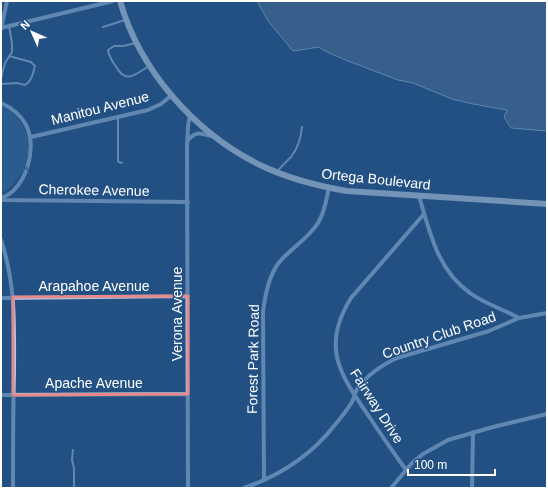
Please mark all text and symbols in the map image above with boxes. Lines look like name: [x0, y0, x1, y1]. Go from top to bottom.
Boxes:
north arrow: [12, 12, 52, 52]
text: N: [18, 18, 32, 32]
street label: Manitou Avenue: [49, 88, 151, 128]
street label: Ortega Boulevard: [321, 165, 431, 193]
one-way arrow: [21, 166, 29, 173]
street label: Cherokee Avenue: [38, 181, 150, 199]
street label: Verona Avenue: [169, 266, 185, 361]
street label: Arapahoe Avenue: [38, 278, 150, 294]
street label: Forest Park Road: [244, 304, 262, 414]
street label: Country Club Road: [380, 308, 498, 362]
street label: Fairway Drive: [347, 366, 407, 446]
street label: Apache Avenue: [45, 375, 143, 391]
scale bar: [408, 451, 495, 477]
text: 100 m: [414, 458, 447, 472]

